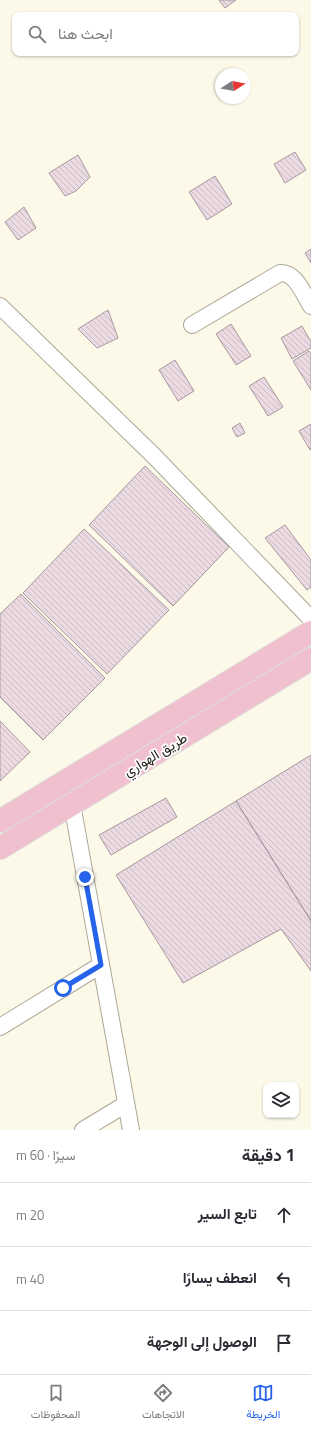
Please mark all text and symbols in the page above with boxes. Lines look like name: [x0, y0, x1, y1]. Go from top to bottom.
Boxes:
search box: [12, 12, 299, 56]
text: ابحث هنا: [58, 22, 113, 45]
icon: search: [26, 23, 48, 45]
north arrow: [215, 68, 251, 104]
street label: طريق الهواري: [119, 727, 192, 783]
route end: [76, 868, 94, 886]
route start: [54, 979, 72, 997]
map controls: [263, 1082, 299, 1118]
button: layers: [263, 1082, 299, 1118]
text: 1 دقيقة: [242, 1142, 295, 1168]
text: سيرًا · 60 m: [16, 1145, 75, 1165]
text: تابع السير: [198, 1202, 257, 1225]
icon: ahead: [273, 1204, 295, 1226]
text: 20 m: [16, 1205, 44, 1225]
text: انعطف يسارًا: [183, 1266, 257, 1289]
icon: left: [273, 1268, 295, 1290]
text: 40 m: [16, 1269, 44, 1289]
text: الوصول إلى الوجهة: [147, 1330, 257, 1353]
icon: arrive: [273, 1332, 295, 1354]
tab: المحفوظات: [31, 1382, 80, 1424]
tab: الاتجاهات: [142, 1382, 185, 1424]
tab: الخريطة: [246, 1382, 280, 1424]

